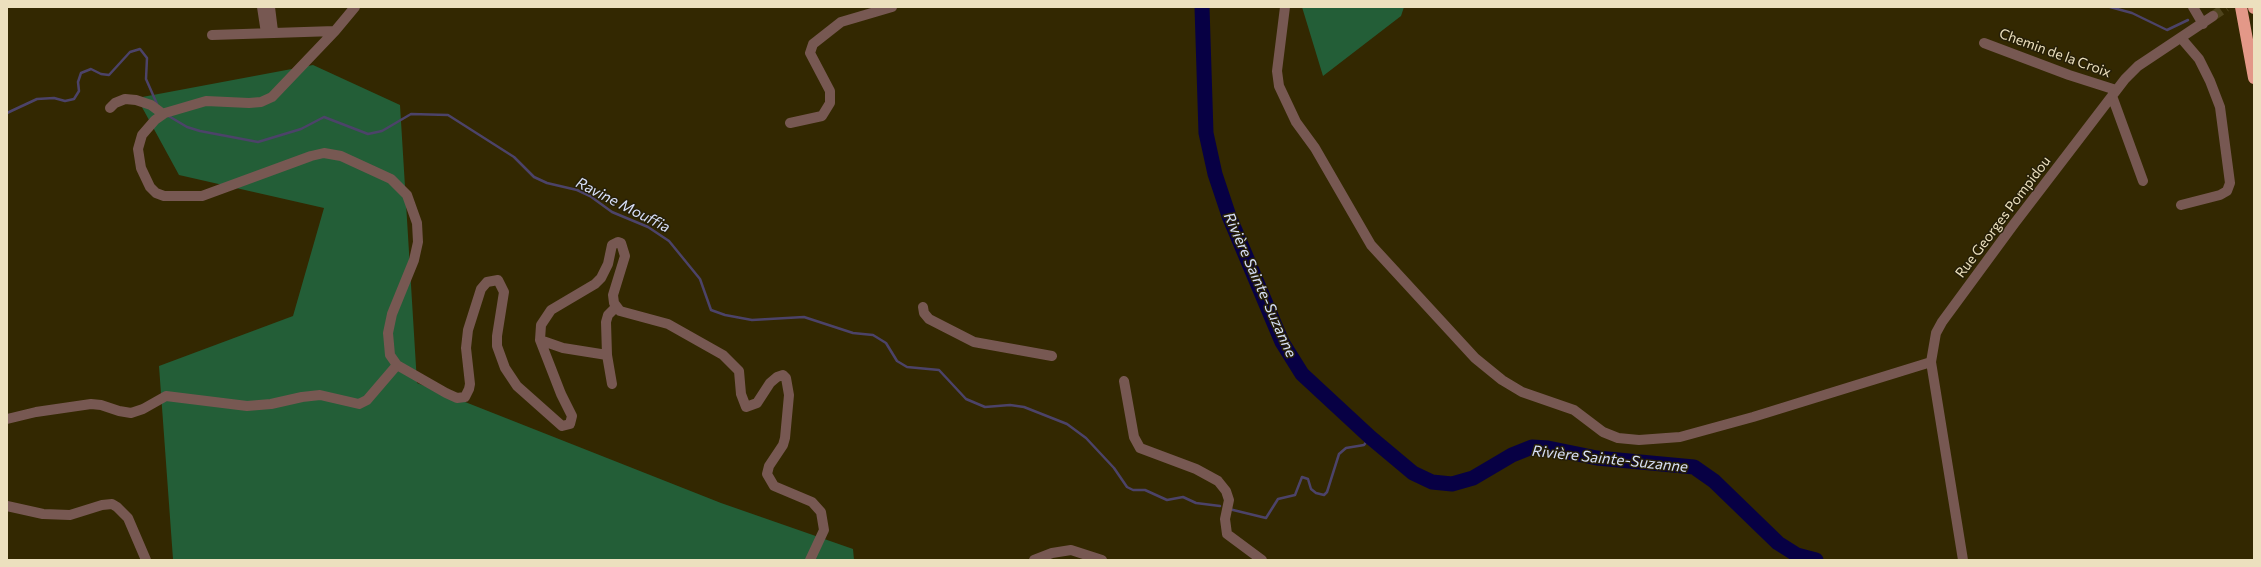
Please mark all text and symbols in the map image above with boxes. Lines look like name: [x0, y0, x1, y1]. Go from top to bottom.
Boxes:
street label: Chemin de la Croix: [1997, 25, 2113, 81]
street label: Rue Georges Pompidou: [1952, 153, 2054, 281]
water label: Ravine Mouffia: [573, 174, 673, 236]
water label: Rivière Sainte-Suzanne: [1220, 210, 1300, 360]
water label: Rivière Sainte-Suzanne: [1531, 442, 1689, 476]

